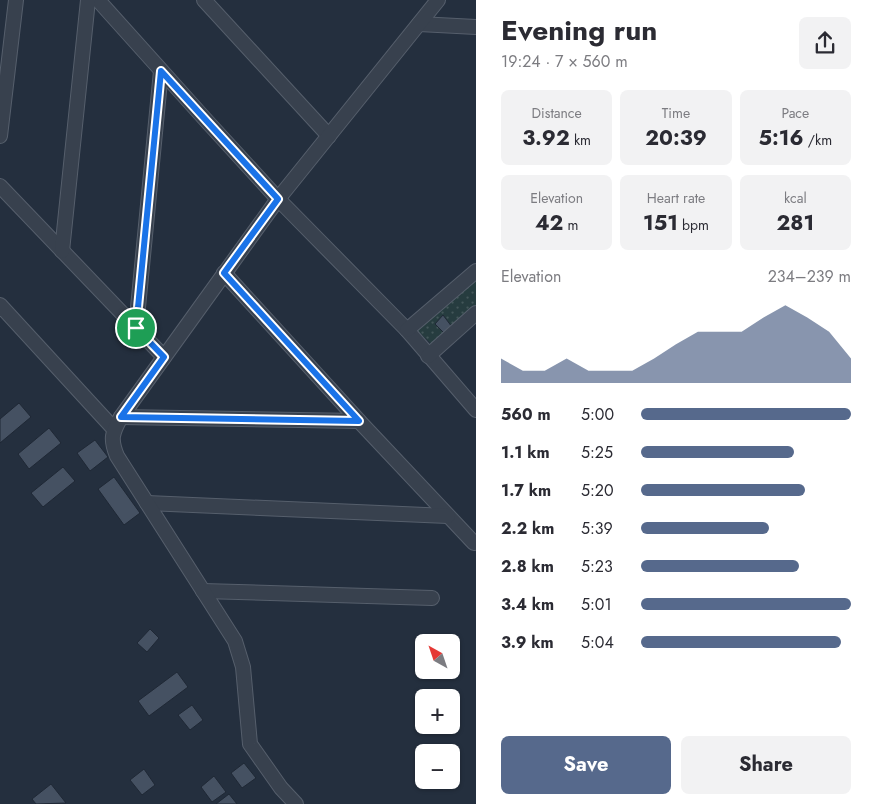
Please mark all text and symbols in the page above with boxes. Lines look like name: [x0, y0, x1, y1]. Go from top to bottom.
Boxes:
text: Evening run: [501, 10, 657, 51]
button: share: [799, 17, 851, 69]
text: 19:24 · 7 × 560 m: [501, 50, 628, 73]
text: Distance: [532, 103, 582, 123]
text: Time: [662, 103, 690, 123]
text: Pace: [781, 103, 809, 123]
text: 3.92: [522, 123, 570, 153]
text: 20:39: [645, 123, 707, 153]
text: 5:16: [759, 123, 804, 153]
text: km: [570, 130, 591, 150]
text: /km: [804, 130, 832, 150]
text: Elevation: [530, 188, 583, 208]
text: Heart rate: [647, 188, 705, 208]
text: kcal: [784, 188, 807, 208]
text: 42: [535, 208, 563, 238]
text: 151: [643, 208, 678, 238]
text: 281: [777, 208, 814, 238]
text: m: [563, 215, 578, 235]
text: bpm: [678, 215, 709, 235]
text: Elevation: [501, 265, 561, 288]
text: 234–239 m: [768, 265, 851, 288]
pin: [115, 307, 157, 349]
icon: arrive: [122, 314, 150, 342]
text: 560 m: [501, 403, 551, 426]
text: 5:00: [581, 403, 614, 426]
text: 1.1 km: [501, 441, 550, 464]
text: 5:25: [581, 441, 613, 464]
text: 1.7 km: [501, 479, 551, 502]
text: 5:20: [581, 479, 614, 502]
text: 2.2 km: [501, 517, 554, 540]
text: 5:39: [581, 517, 613, 540]
text: 2.8 km: [501, 555, 554, 578]
text: 5:23: [581, 555, 613, 578]
text: 3.4 km: [501, 593, 554, 616]
text: 5:01: [581, 593, 612, 616]
text: 3.9 km: [501, 631, 554, 654]
text: 5:04: [581, 631, 614, 654]
north arrow: [415, 634, 460, 679]
map controls: [415, 634, 460, 789]
button: +: [415, 689, 460, 734]
button: Save: [501, 736, 671, 794]
button: Share: [681, 736, 851, 794]
button: −: [415, 744, 460, 789]

